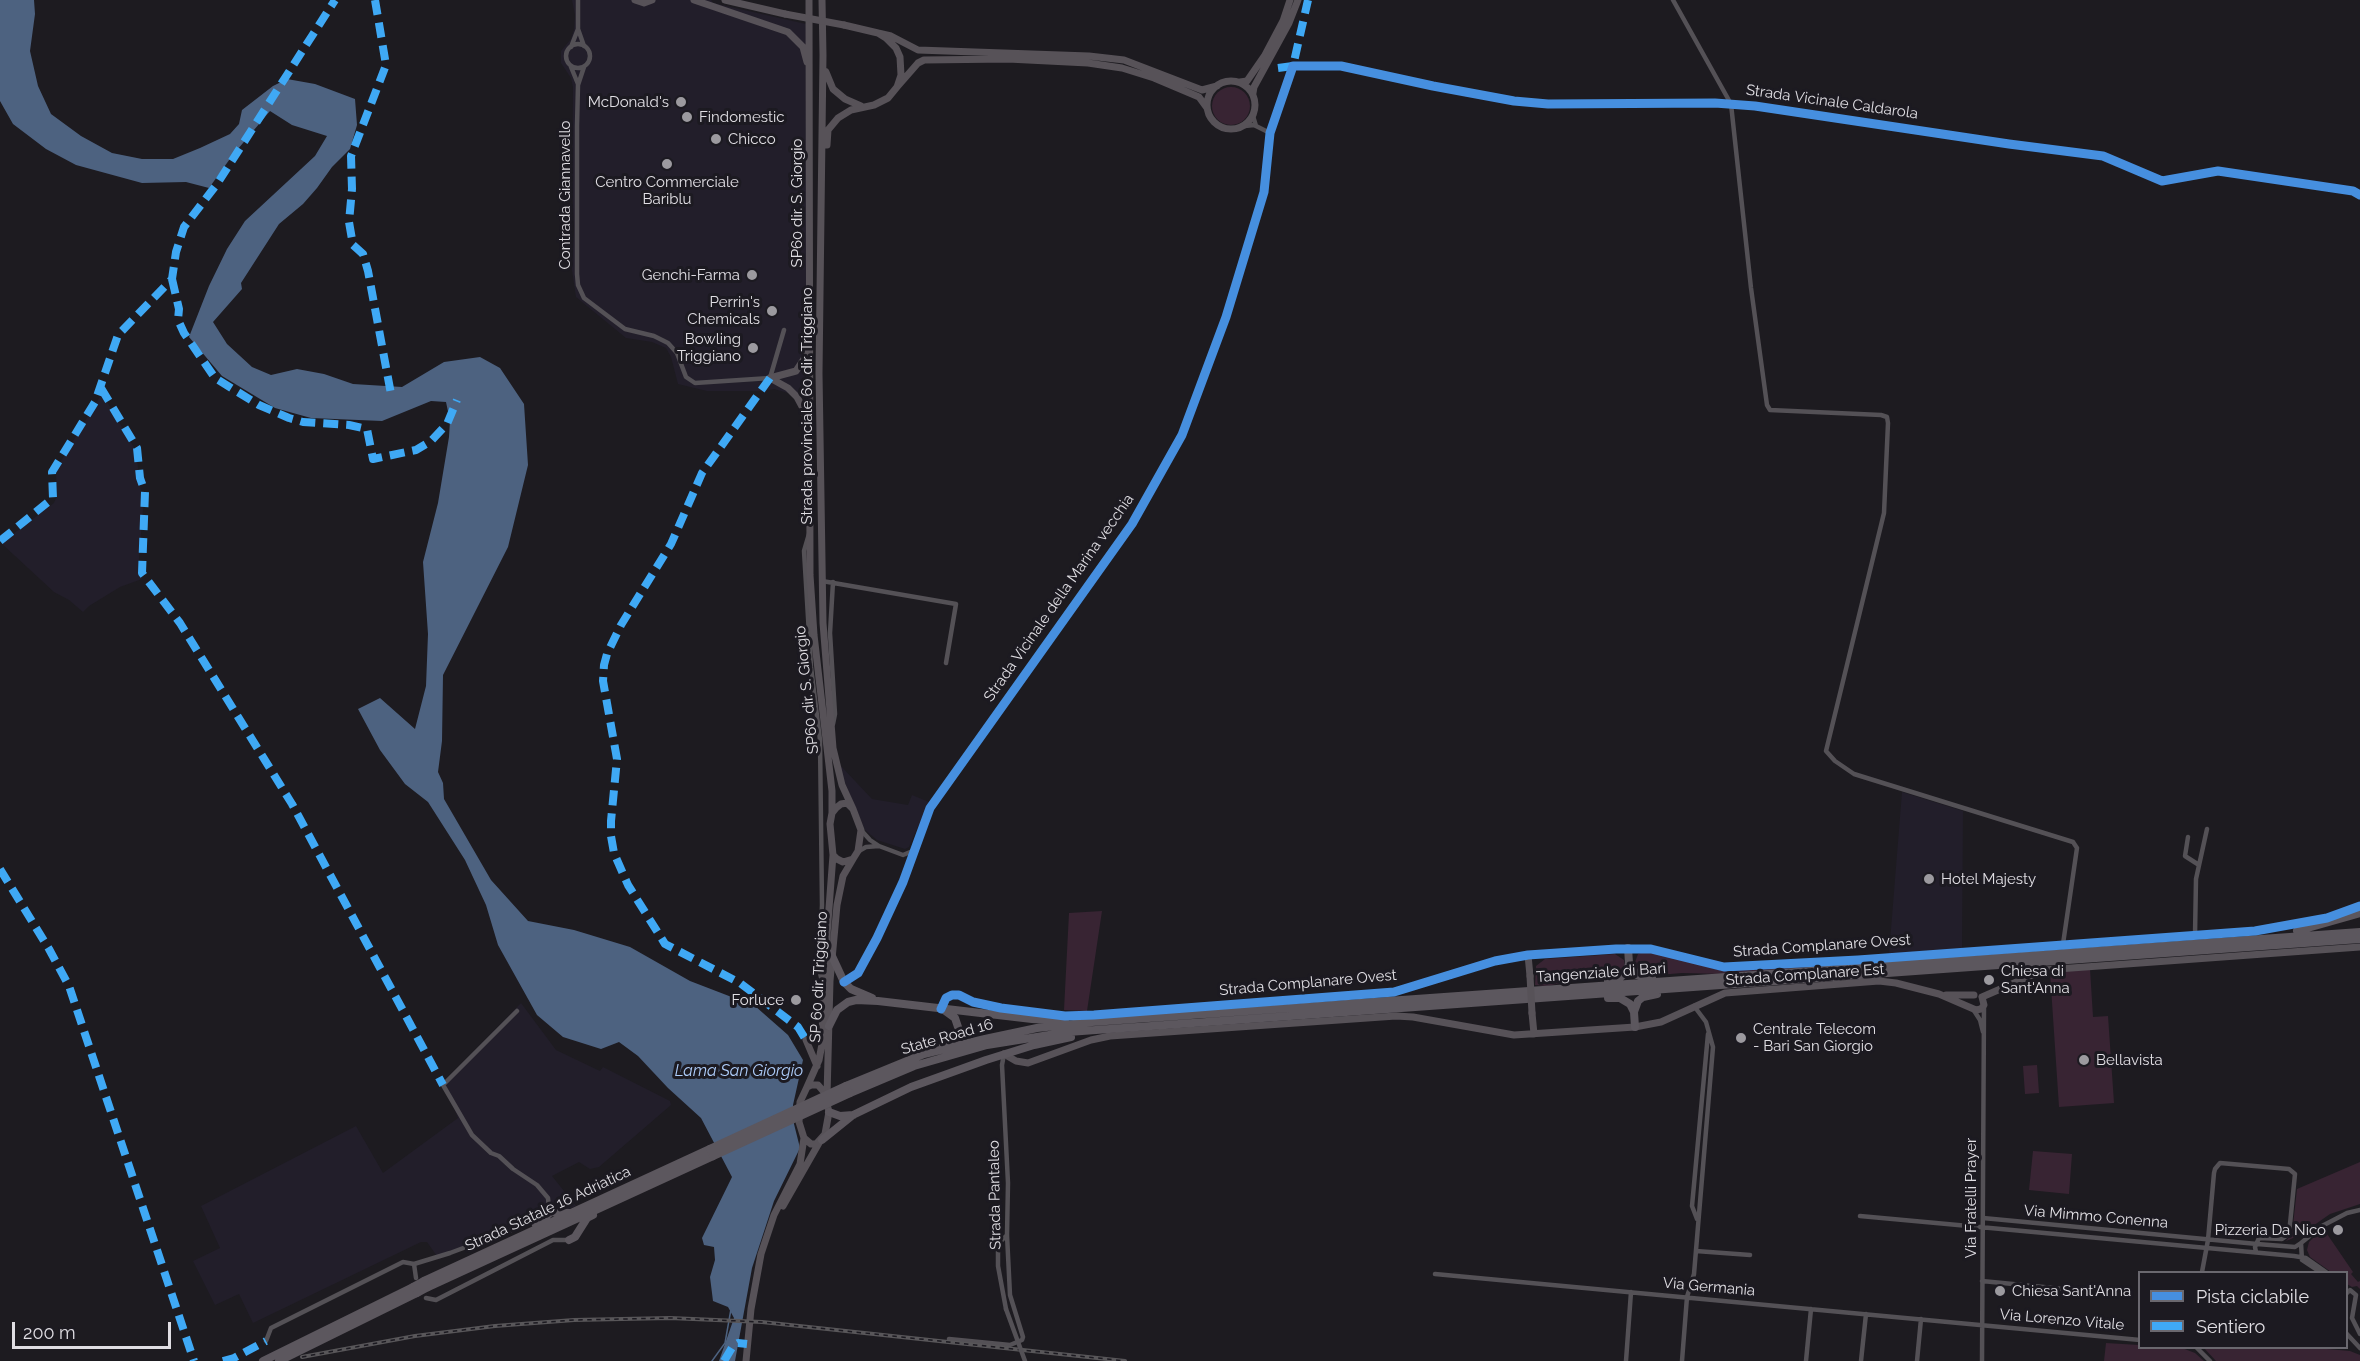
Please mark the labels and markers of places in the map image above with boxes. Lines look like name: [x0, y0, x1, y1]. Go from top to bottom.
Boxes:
place label: McDonald's: [588, 93, 669, 111]
marker: McDonald's: [674, 95, 688, 109]
place label: Findomestic: [699, 108, 784, 126]
marker: Findomestic: [680, 110, 694, 124]
place label: Chicco: [728, 130, 776, 148]
marker: Chicco: [709, 132, 723, 146]
marker: Centro Commerciale Bariblu: [660, 157, 674, 171]
place label: Centro Commerciale Bariblu: [595, 173, 739, 208]
place label: Genchi-Farma: [642, 266, 740, 284]
marker: Genchi-Farma: [745, 268, 759, 282]
place label: Perrin's Chemicals: [687, 293, 760, 328]
marker: Perrin's Chemicals: [765, 304, 779, 318]
place label: Bowling Triggiano: [677, 330, 741, 365]
marker: Bowling Triggiano: [746, 341, 760, 355]
place label: Hotel Majesty: [1941, 870, 2036, 888]
marker: Hotel Majesty: [1922, 872, 1936, 886]
place label: Chiesa di Sant'Anna: [2001, 962, 2070, 997]
marker: Chiesa di Sant'Anna: [1982, 973, 1996, 987]
place label: Forluce: [732, 991, 784, 1009]
marker: Forluce: [789, 993, 803, 1007]
place label: Centrale Telecom - Bari San Giorgio: [1753, 1020, 1876, 1055]
marker: Centrale Telecom - Bari San Giorgio: [1734, 1031, 1748, 1045]
place label: Bellavista: [2096, 1051, 2163, 1069]
marker: Bellavista: [2077, 1053, 2091, 1067]
place label: Pizzeria Da Nico: [2215, 1221, 2326, 1239]
marker: Pizzeria Da Nico: [2331, 1223, 2345, 1237]
place label: Chiesa Sant'Anna: [2012, 1282, 2131, 1300]
marker: Chiesa Sant'Anna: [1993, 1284, 2007, 1298]

